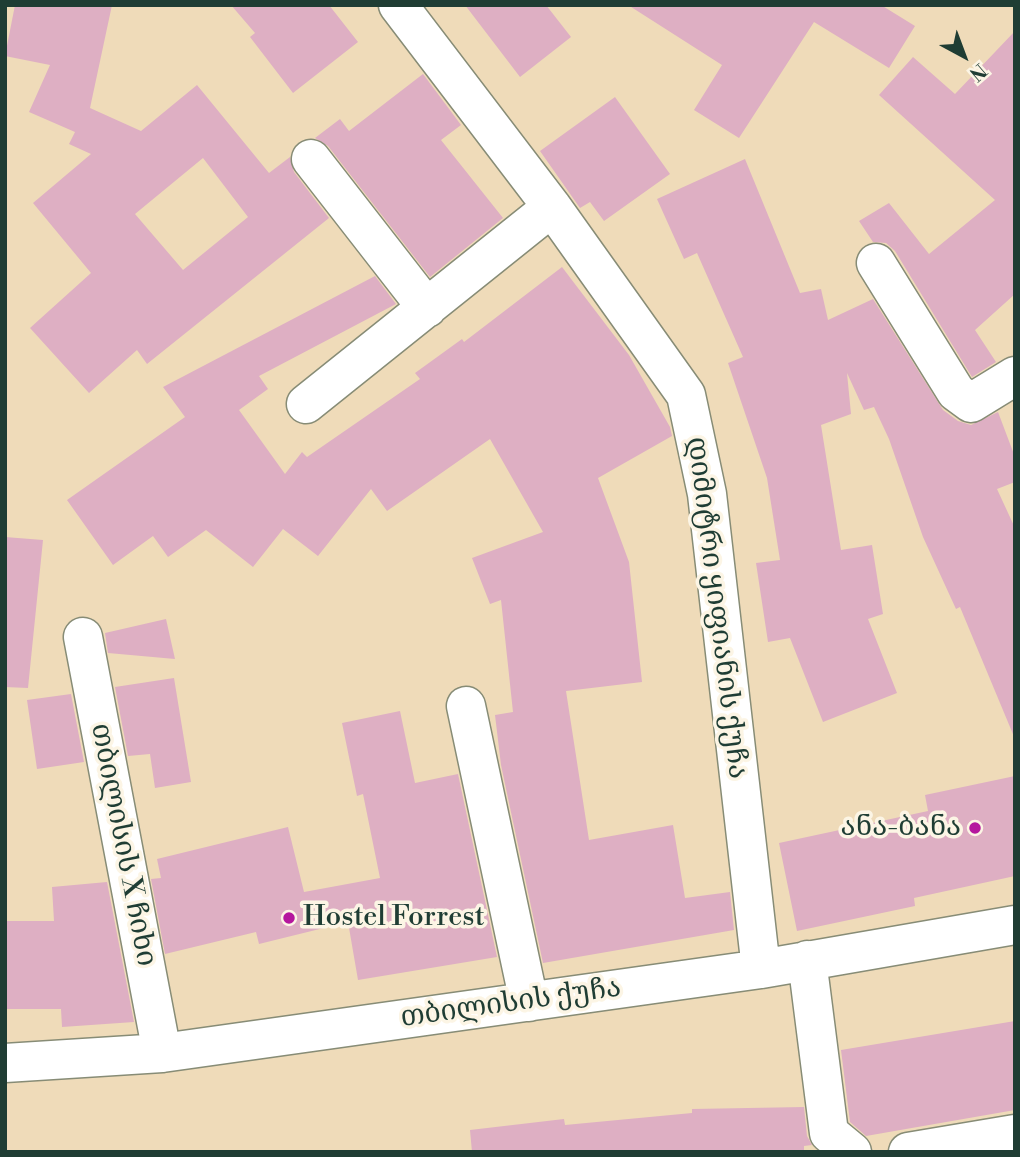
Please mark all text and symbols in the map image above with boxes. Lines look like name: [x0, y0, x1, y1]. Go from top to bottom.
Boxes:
north arrow: [929, 21, 999, 91]
text: N: [964, 58, 991, 86]
street label: დიმიტრი ყიფიანის ქუჩა: [678, 435, 754, 781]
street label: თბილისის X ჩიხი: [82, 721, 162, 969]
place label: ანა-ბანა: [841, 811, 961, 845]
marker: ანა-ბანა: [967, 820, 983, 836]
place label: Hostel Forrest: [303, 901, 485, 935]
marker: Hostel Forrest: [281, 910, 297, 926]
street label: თბილისის ქუჩა: [399, 972, 623, 1036]

